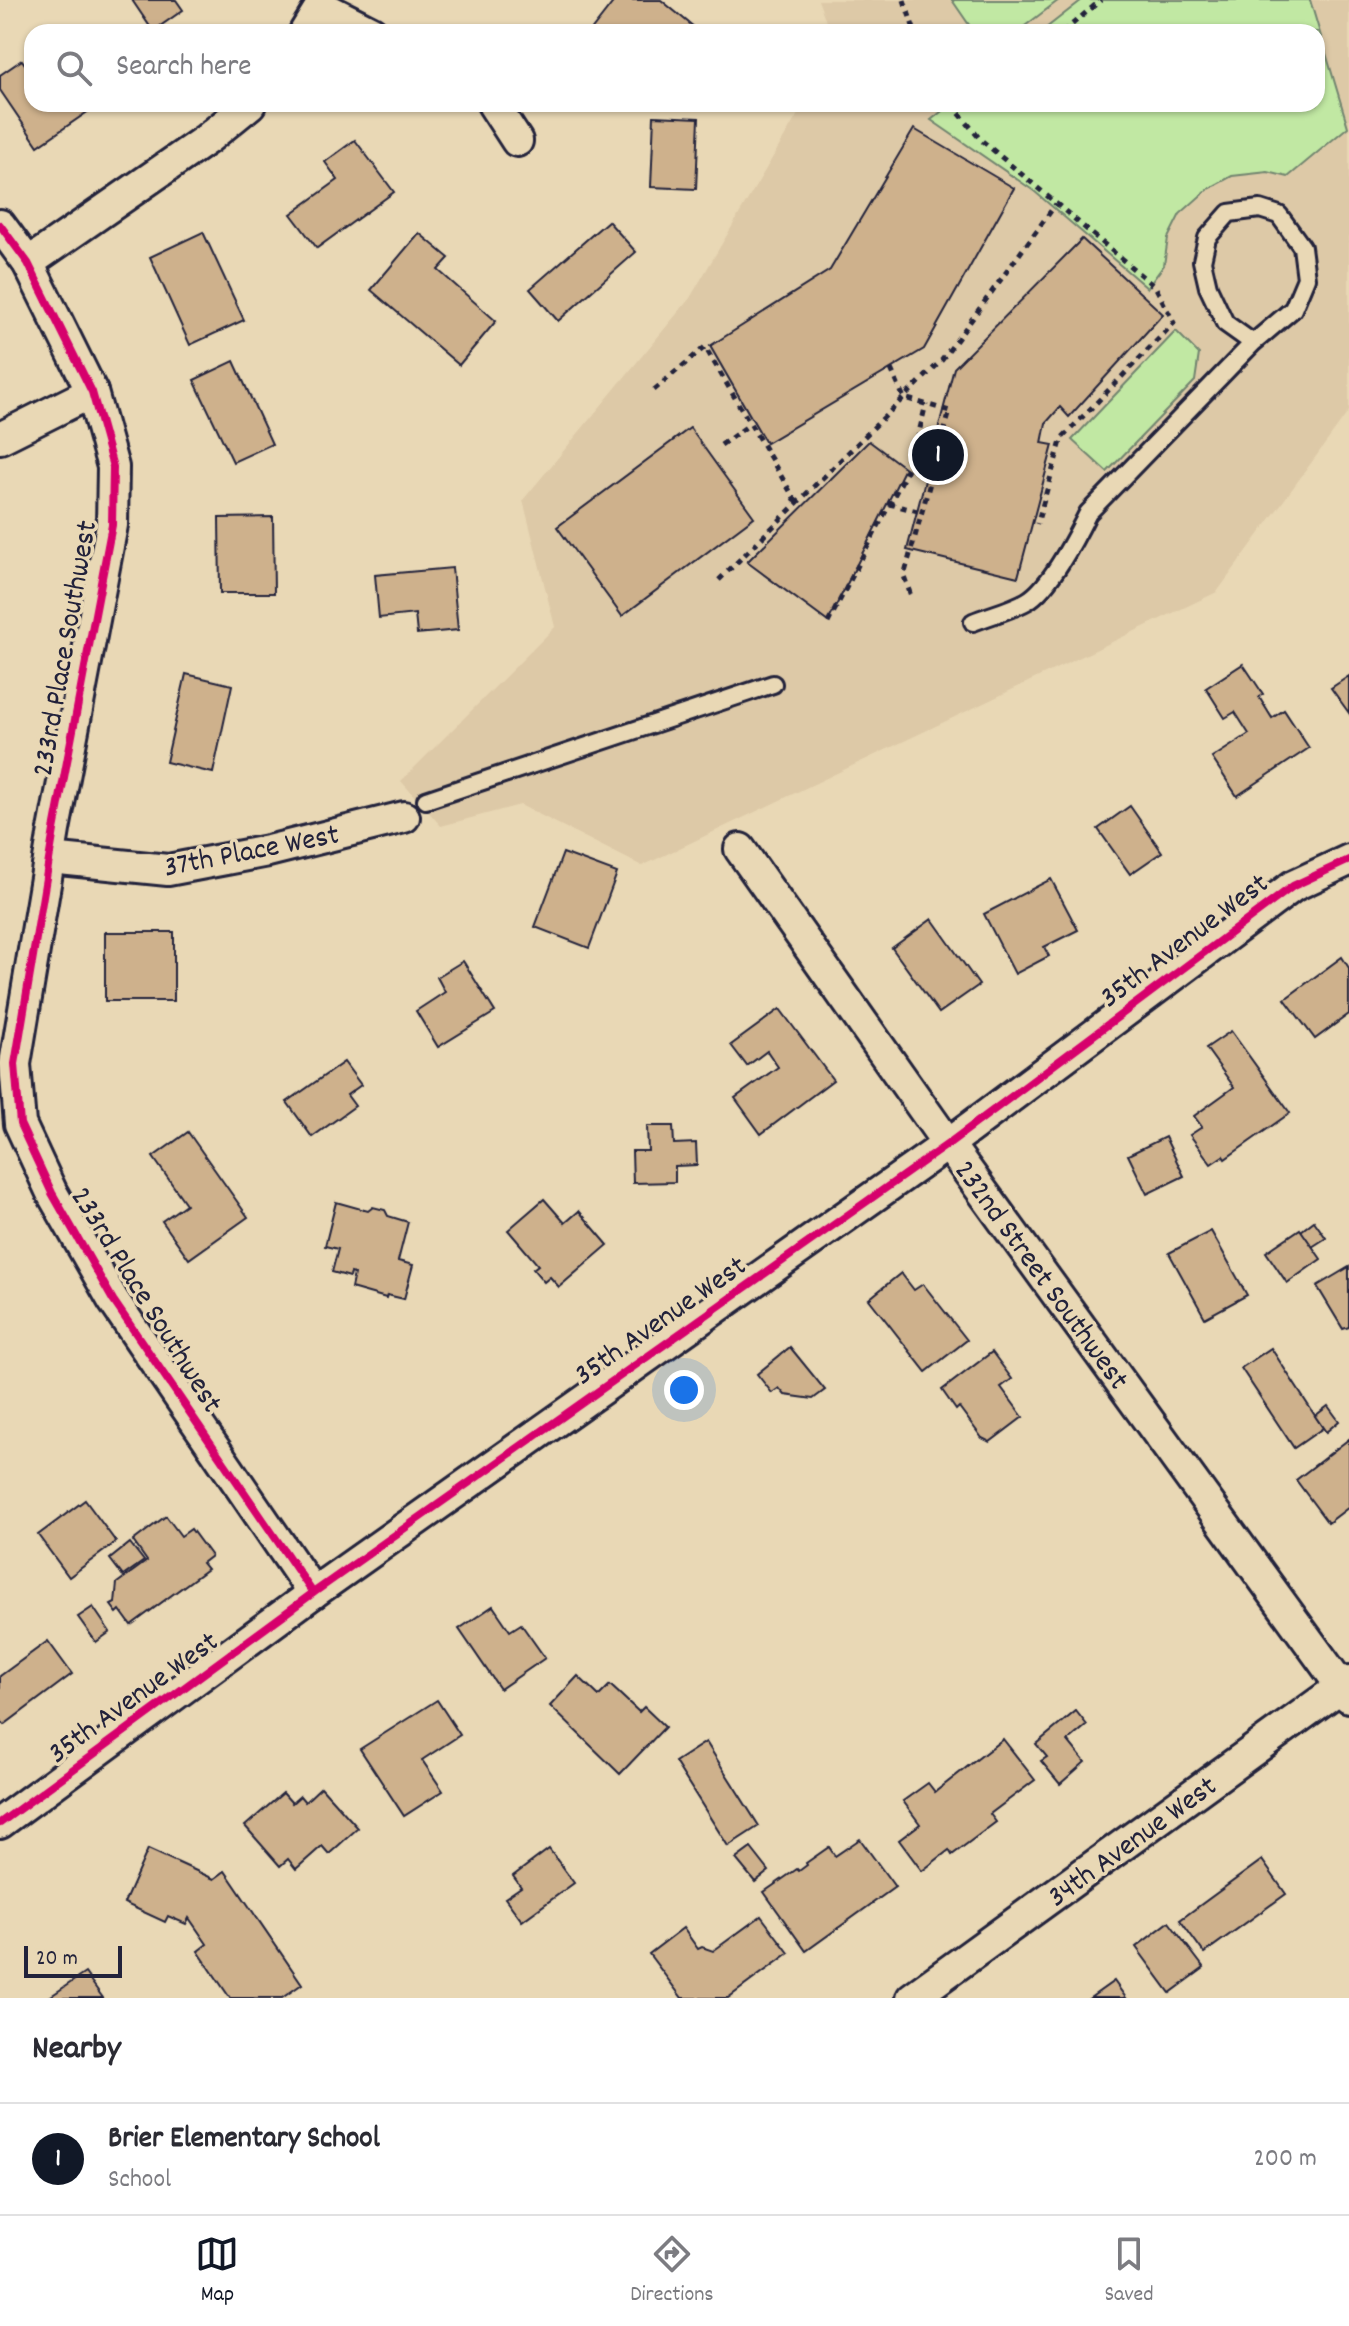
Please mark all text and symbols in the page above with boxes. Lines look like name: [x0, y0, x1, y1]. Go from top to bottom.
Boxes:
search box: [24, 24, 1325, 112]
icon: search: [52, 46, 96, 90]
text: Search here: [116, 47, 252, 90]
pin: 1: [912, 425, 964, 485]
street label: 233rd Place Southwest: [24, 517, 111, 780]
street label: 37th Place West: [161, 815, 343, 891]
street label: 35th Avenue West: [1092, 865, 1279, 1021]
street label: 232nd Street Southwest: [941, 1153, 1137, 1400]
street label: 233rd Place Southwest: [57, 1180, 231, 1423]
street label: 35th Avenue West: [567, 1247, 757, 1398]
your location: [664, 1370, 704, 1410]
street label: 35th Avenue West: [40, 1623, 229, 1776]
street label: 34th Avenue West: [1040, 1767, 1227, 1920]
scale bar: [24, 1942, 122, 1978]
text: 20 m: [36, 1944, 78, 1975]
text: Nearby: [32, 2026, 121, 2075]
text: Brier Elementary School: [108, 2119, 380, 2162]
text: 1: [55, 2141, 61, 2178]
text: 200 m: [1253, 2141, 1317, 2178]
text: School: [108, 2162, 171, 2199]
tab: Map: [195, 2232, 239, 2311]
tab: Directions: [630, 2232, 714, 2311]
tab: Saved: [1104, 2232, 1154, 2311]

